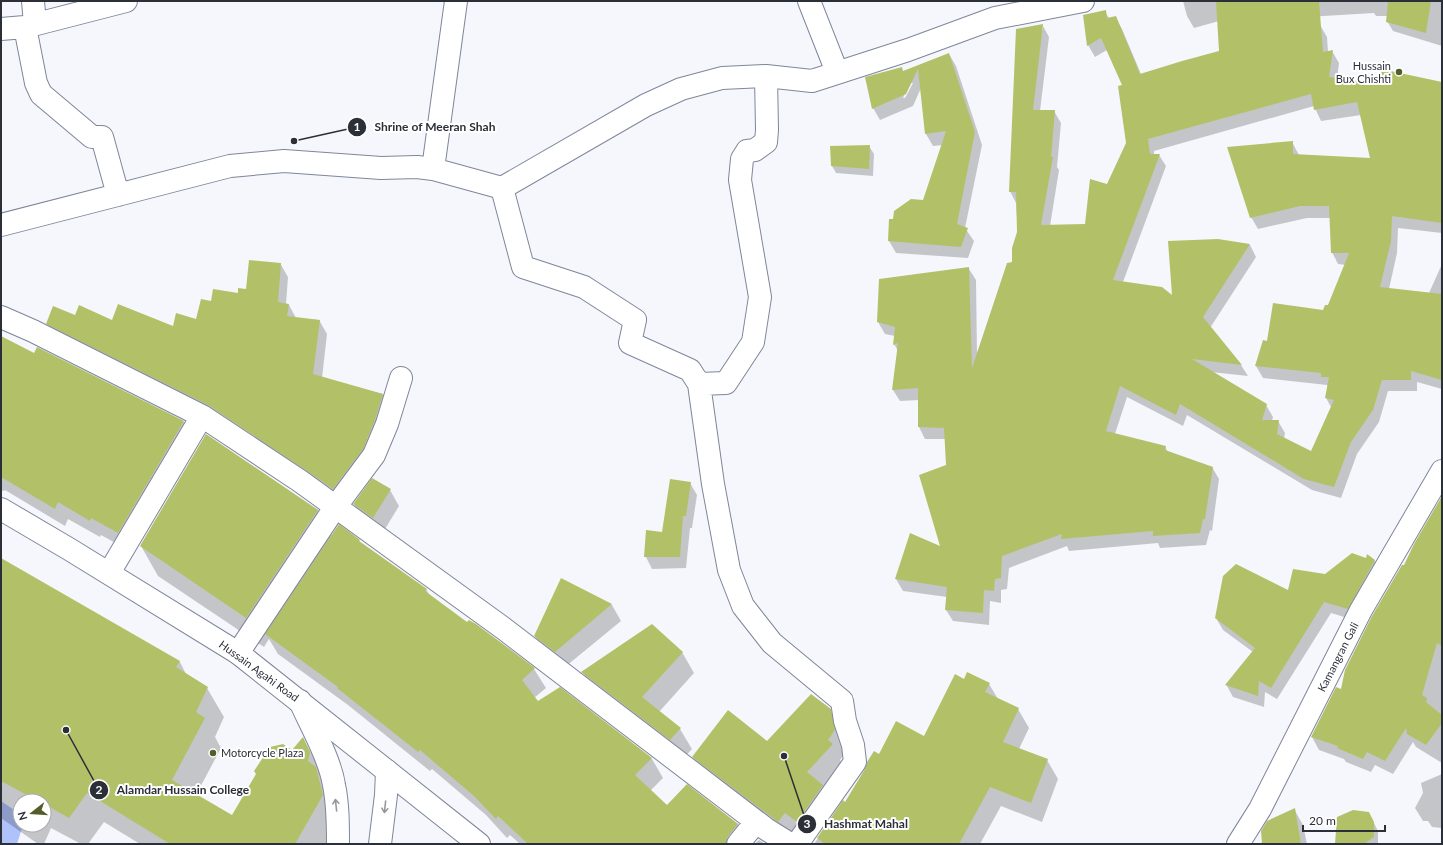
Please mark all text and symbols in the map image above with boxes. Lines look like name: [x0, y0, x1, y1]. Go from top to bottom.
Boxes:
place label: Hussain Bux Chishti: [1336, 59, 1391, 85]
marker: Hussain Bux Chishti: [1394, 67, 1404, 77]
callout: Shrine of Meeran Shah: [347, 115, 504, 139]
text: 1: [354, 119, 361, 134]
text: Shrine of Meeran Shah: [375, 119, 496, 134]
street label: Kamangran Gali: [1314, 620, 1361, 694]
street label: Hussain Agahi Road: [217, 637, 302, 704]
place label: Motorcycle Plaza: [221, 746, 303, 759]
marker: Motorcycle Plaza: [208, 748, 218, 758]
callout: Alamdar Hussain College: [89, 778, 258, 802]
text: 2: [96, 782, 103, 797]
text: Alamdar Hussain College: [116, 782, 250, 797]
north arrow: [12, 793, 52, 833]
one-way arrow: [333, 799, 340, 812]
one-way arrow: [381, 801, 388, 814]
scale bar: [1303, 807, 1385, 833]
text: N: [15, 810, 29, 822]
callout: Hashmat Mahal: [797, 812, 916, 836]
text: 20 m: [1309, 813, 1336, 828]
text: 3: [804, 816, 811, 831]
text: Hashmat Mahal: [824, 816, 908, 831]

